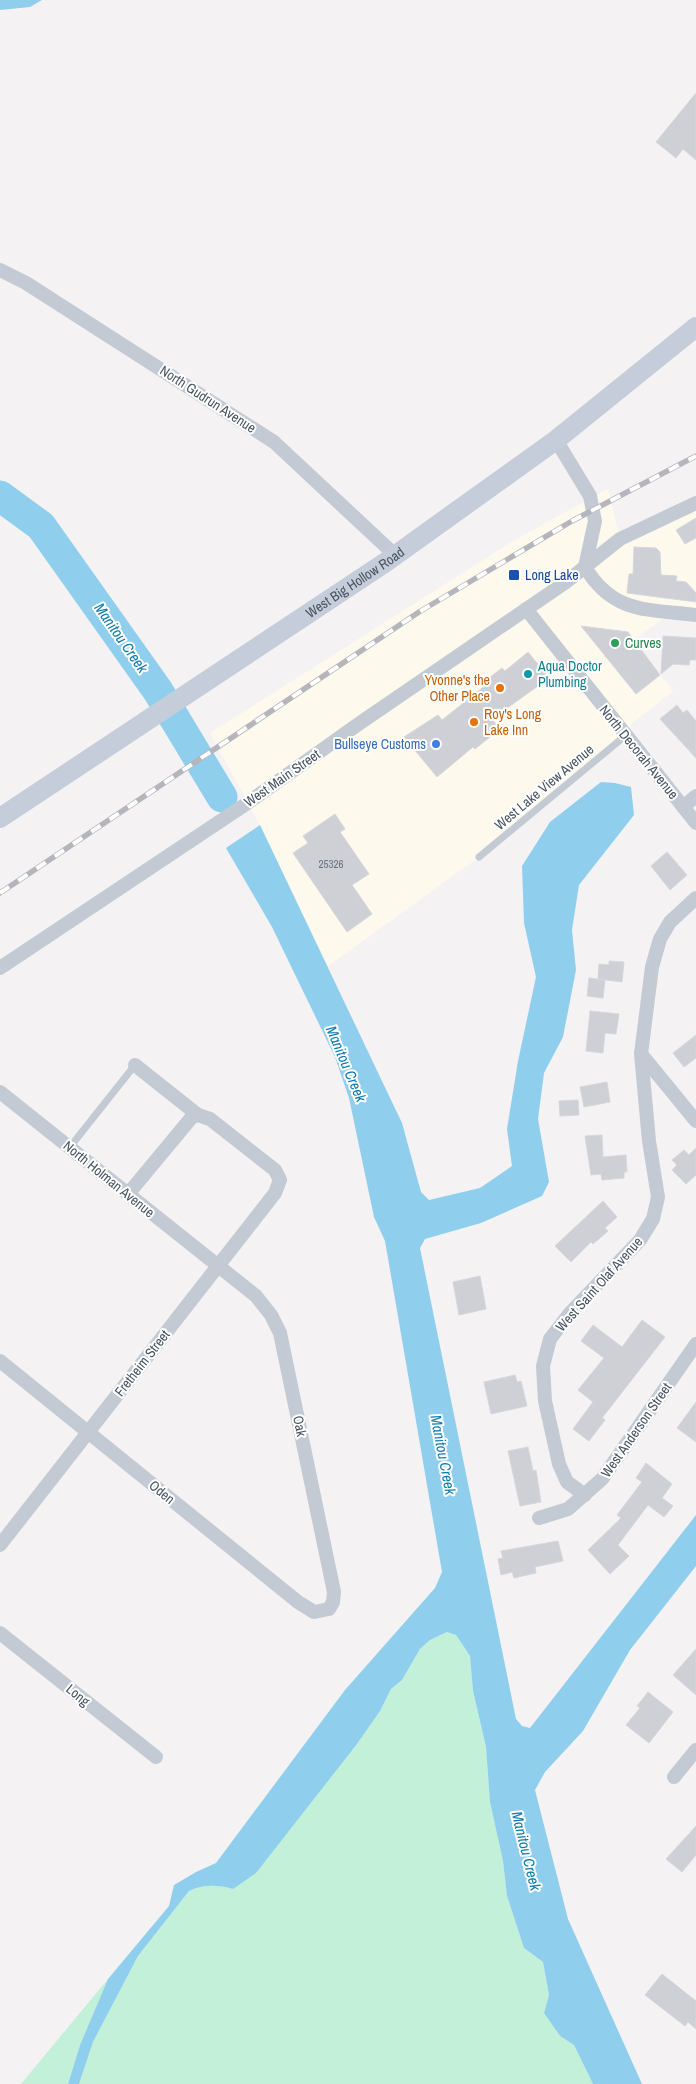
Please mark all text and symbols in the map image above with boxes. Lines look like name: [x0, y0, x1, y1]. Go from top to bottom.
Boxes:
street label: North Gudrun Avenue: [157, 361, 259, 437]
street label: West Big Hollow Road: [302, 543, 408, 622]
place label: Long Lake: [525, 566, 579, 584]
marker: Long Lake: [507, 568, 521, 582]
water label: Manitou Creek: [90, 599, 154, 677]
place label: Curves: [625, 634, 662, 652]
marker: Curves: [609, 637, 621, 649]
place label: Aqua Doctor Plumbing: [537, 657, 602, 691]
marker: Aqua Doctor Plumbing: [522, 668, 534, 680]
place label: Yvonne's the Other Place: [425, 671, 490, 705]
marker: Yvonne's the Other Place: [494, 682, 506, 694]
street label: North Decorah Avenue: [596, 701, 682, 803]
place label: Roy's Long Lake Inn: [484, 705, 542, 739]
marker: Roy's Long Lake Inn: [468, 716, 480, 728]
place label: Bullseye Customs: [334, 735, 426, 753]
marker: Bullseye Customs: [430, 738, 442, 750]
street label: West Lake View Avenue: [491, 740, 597, 834]
street label: West Main Street: [241, 745, 323, 811]
house number: 25326: [318, 857, 344, 871]
water label: Manitou Creek: [321, 1023, 372, 1106]
street label: North Holman Avenue: [60, 1137, 158, 1221]
street label: West Saint Olaf Avenue: [552, 1233, 646, 1335]
street label: Fretheim Street: [110, 1326, 174, 1400]
street label: West Anderson Street: [597, 1379, 675, 1481]
water label: Manitou Creek: [425, 1413, 462, 1497]
street label: Oak: [289, 1414, 311, 1438]
street label: Oden: [145, 1476, 179, 1508]
street label: Long: [62, 1680, 94, 1710]
water label: Manitou Creek: [507, 1809, 547, 1893]

